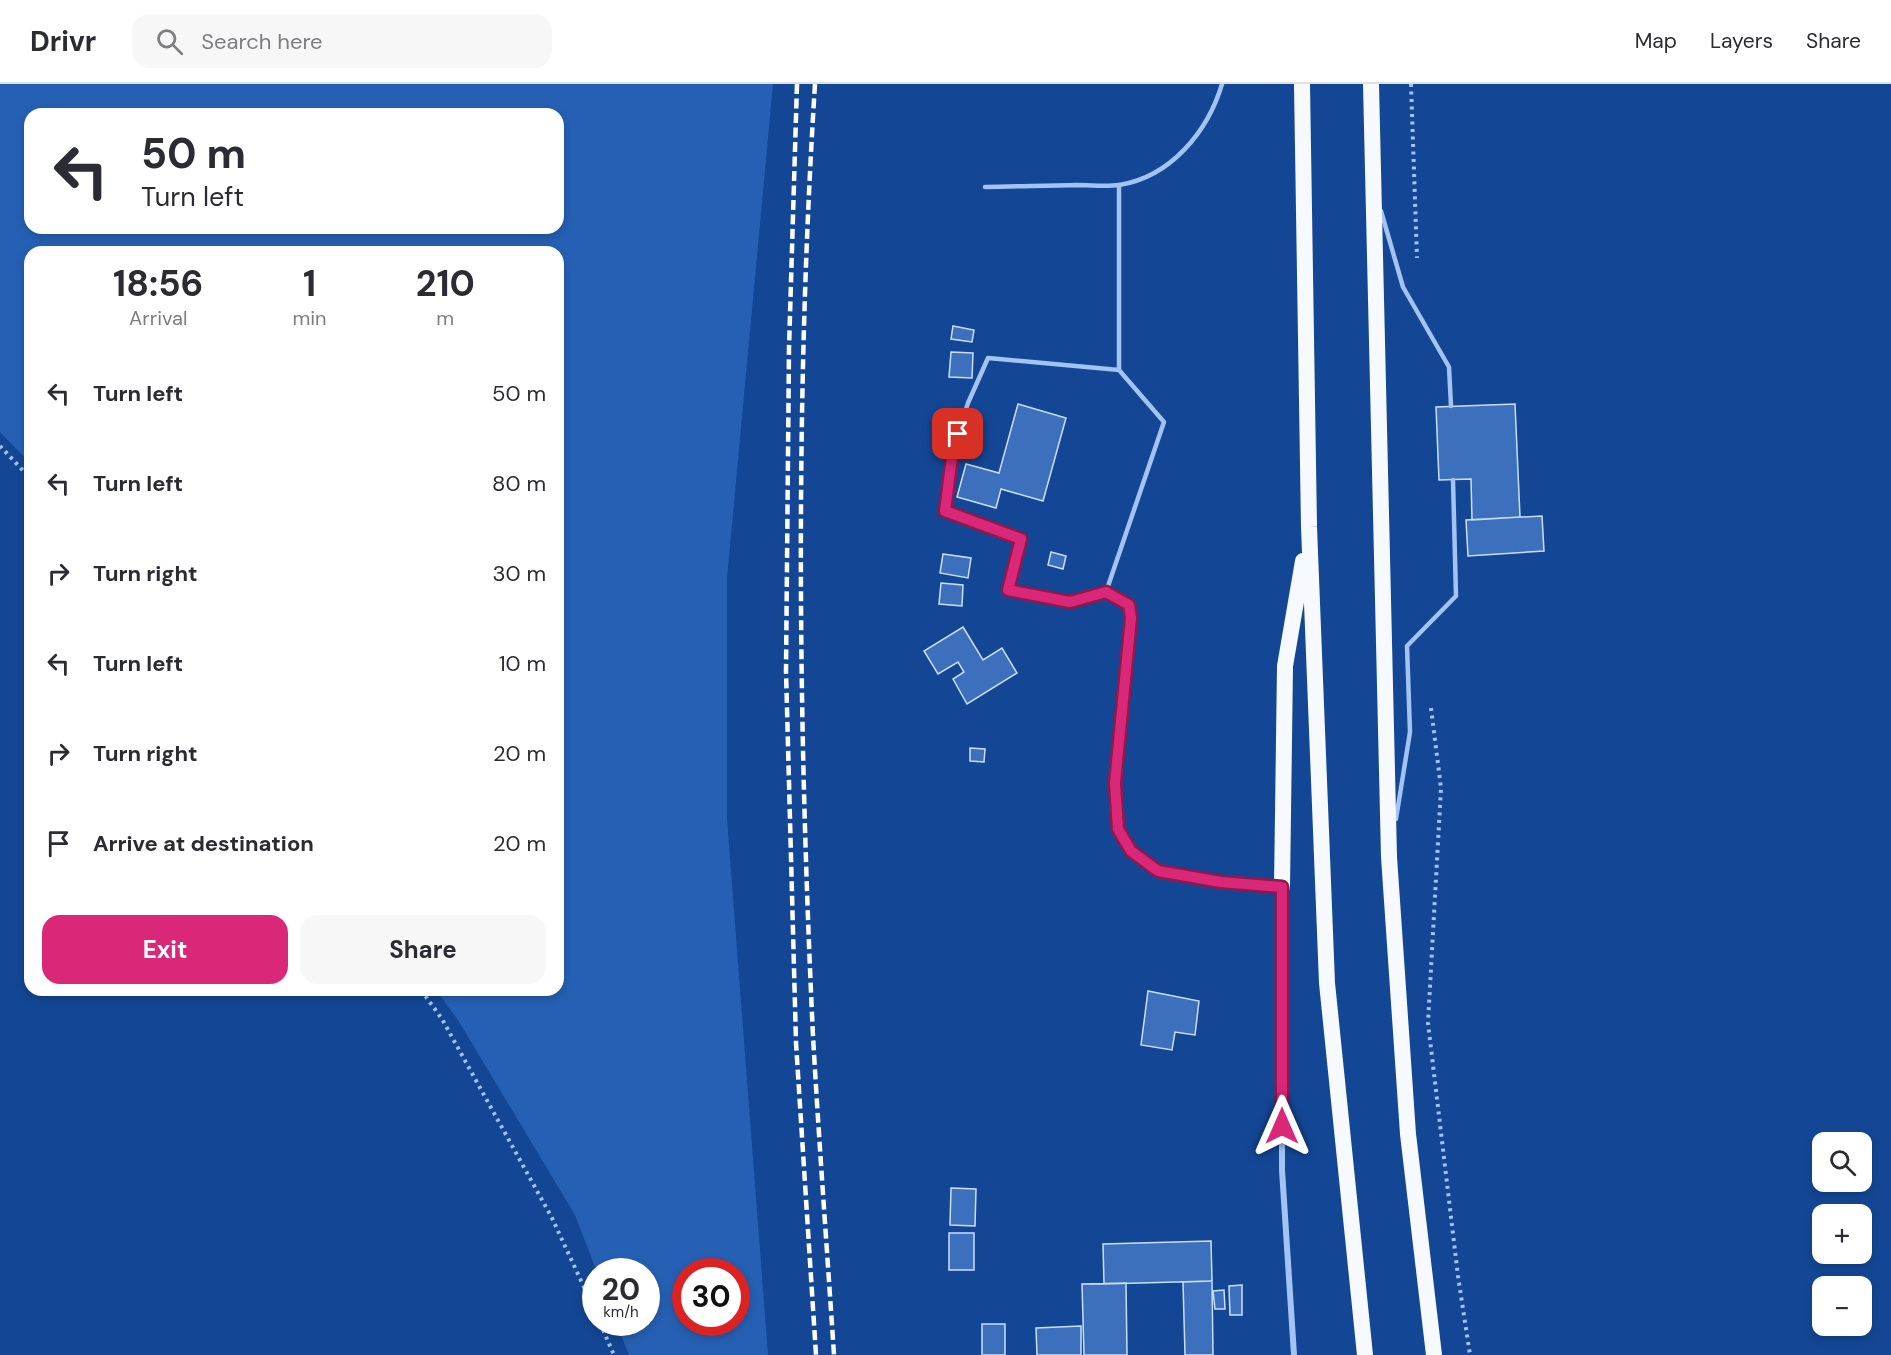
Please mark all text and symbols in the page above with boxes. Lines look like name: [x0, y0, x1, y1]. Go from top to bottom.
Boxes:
search box: [132, 14, 552, 68]
text: Drivr: [30, 23, 96, 60]
icon: search: [153, 25, 186, 58]
text: Search here: [201, 27, 323, 56]
text: Map: [1635, 27, 1677, 55]
text: Layers: [1710, 27, 1773, 55]
text: Share: [1806, 27, 1861, 55]
text: 50 m: [141, 126, 246, 181]
icon: left: [42, 132, 120, 210]
text: Turn left: [141, 179, 244, 214]
text: 18:56: [113, 260, 203, 307]
text: 1: [303, 260, 316, 307]
text: 210: [416, 260, 475, 307]
text: Arrival: [129, 305, 187, 331]
text: min: [292, 305, 327, 331]
text: m: [436, 305, 454, 331]
icon: left: [42, 377, 75, 410]
text: Turn left: [93, 379, 183, 408]
text: 50 m: [492, 379, 546, 408]
pin: [932, 408, 983, 459]
icon: arrive: [941, 417, 974, 450]
icon: left: [42, 467, 75, 500]
text: Turn left: [93, 469, 183, 498]
text: 80 m: [492, 469, 546, 498]
icon: right: [42, 557, 75, 590]
text: Turn right: [93, 559, 198, 588]
text: 30 m: [492, 559, 546, 588]
icon: left: [42, 647, 75, 680]
text: Turn left: [93, 649, 183, 678]
text: 10 m: [499, 649, 546, 678]
icon: right: [42, 737, 75, 770]
text: Turn right: [93, 739, 198, 768]
text: 20 m: [493, 739, 546, 768]
icon: arrive: [42, 827, 75, 860]
text: Arrive at destination: [93, 829, 314, 858]
text: 20 m: [493, 829, 546, 858]
button: Exit: [42, 915, 288, 984]
button: Share: [300, 915, 546, 984]
position arrow: [1250, 1094, 1314, 1158]
map controls: [1812, 1132, 1872, 1336]
button: search: [1812, 1132, 1872, 1192]
button: +: [1812, 1204, 1872, 1264]
speed limit sign: 30: [672, 1258, 750, 1336]
text: 20: [602, 1270, 640, 1309]
button: −: [1812, 1276, 1872, 1336]
text: km/h: [603, 1302, 639, 1322]

